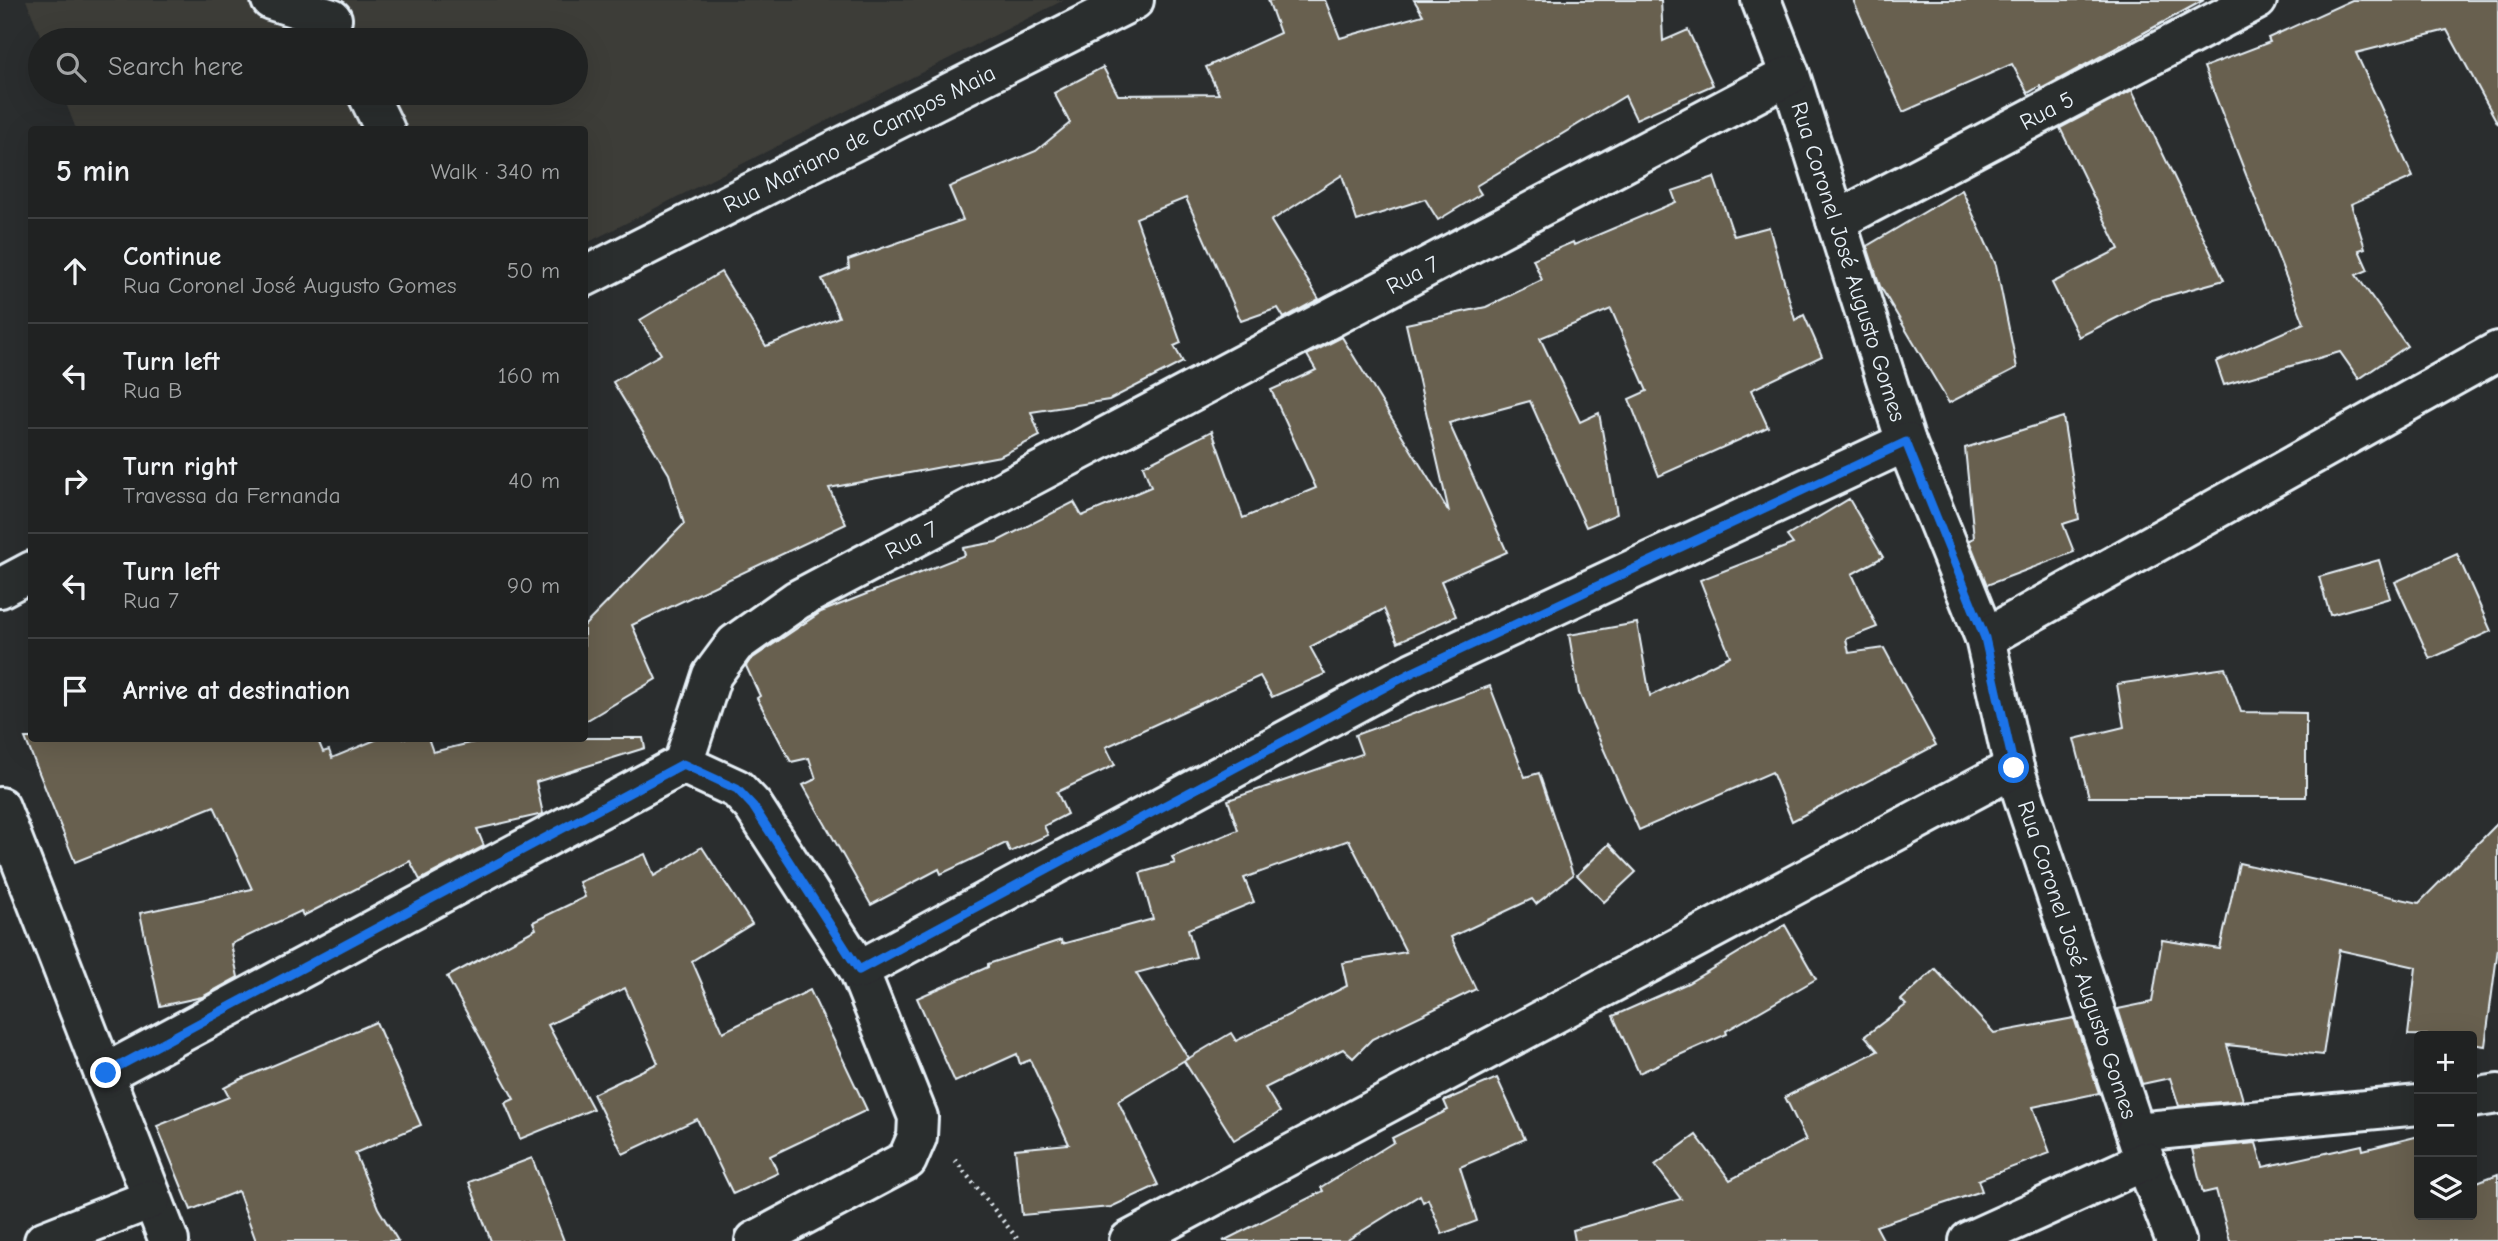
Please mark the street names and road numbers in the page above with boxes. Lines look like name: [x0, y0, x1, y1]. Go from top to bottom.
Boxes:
street label: Rua Mariano de Campos Maia: [719, 59, 1000, 219]
street label: Rua 5: [2015, 86, 2079, 136]
street label: Rua Coronel José Augusto Gomes: [1785, 98, 1912, 425]
street label: Rua 7: [1382, 250, 1444, 300]
street label: Rua 7: [880, 515, 943, 565]
street label: Rua Coronel José Augusto Gomes: [2012, 797, 2143, 1123]

